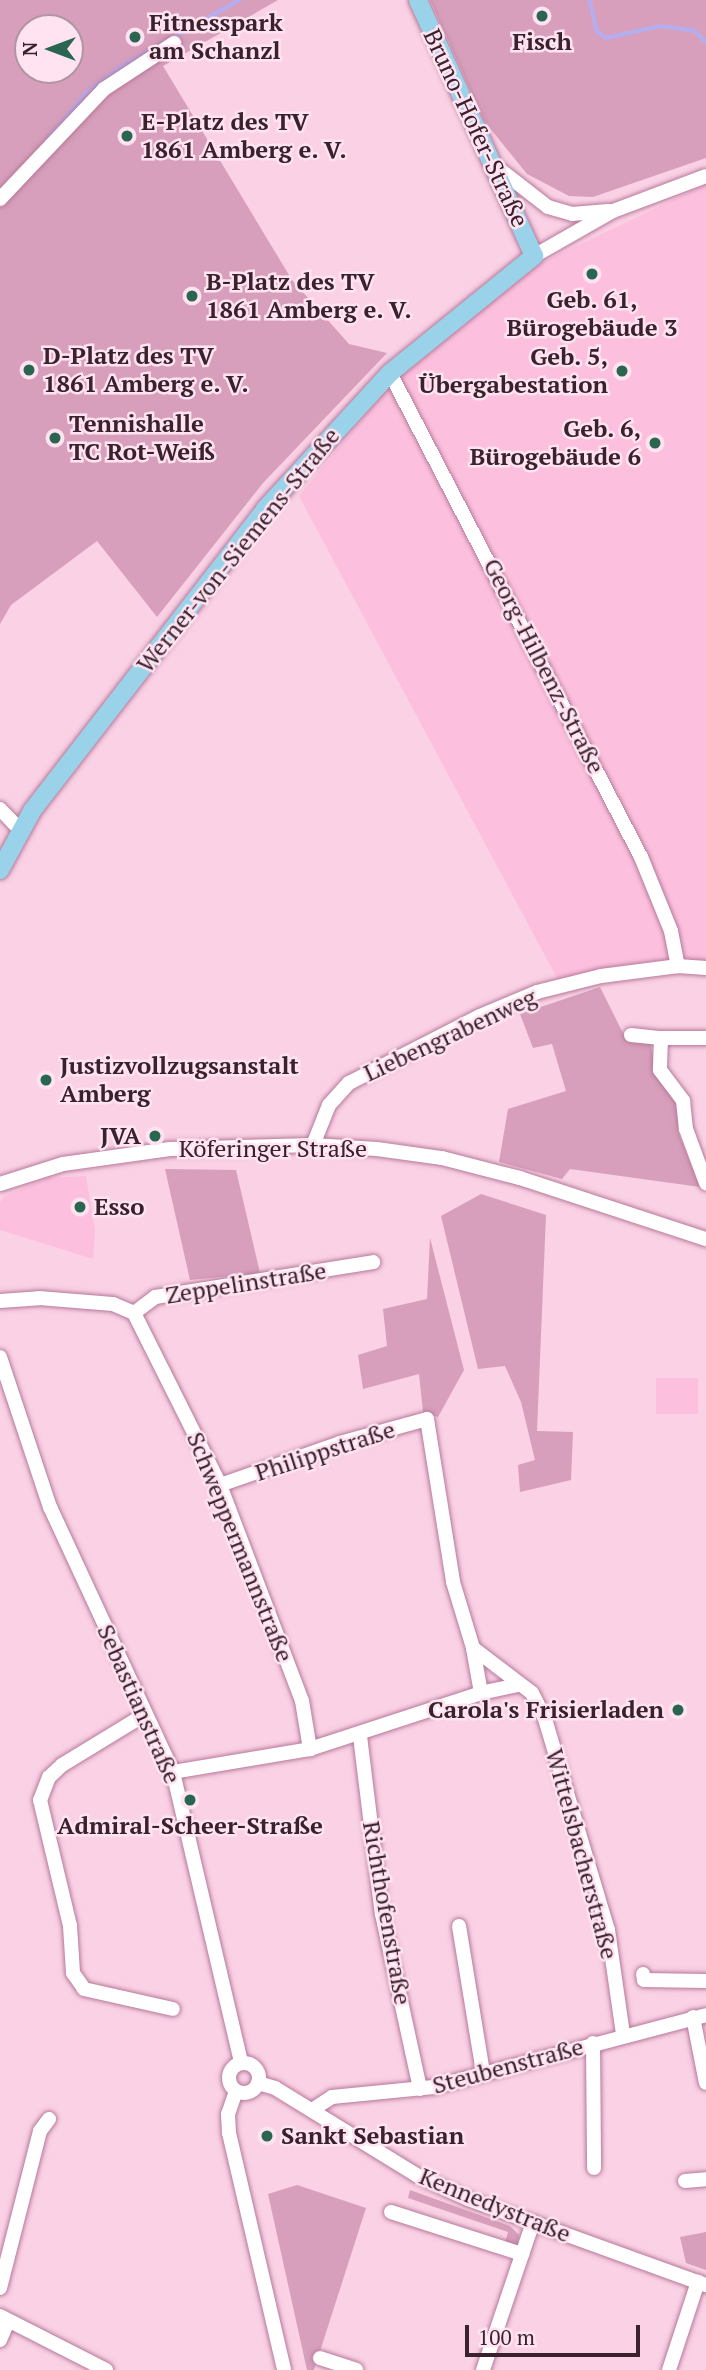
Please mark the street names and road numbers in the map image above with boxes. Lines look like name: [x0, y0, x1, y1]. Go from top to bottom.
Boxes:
street label: Bruno-Hofer-Straße: [418, 24, 534, 232]
street label: Werner-von-Siemens-Straße: [130, 422, 346, 678]
street label: Georg-Hilbenz-Straße: [477, 554, 611, 778]
street label: Liebengrabenweg: [359, 982, 541, 1088]
street label: Köferinger Straße: [179, 1135, 367, 1163]
street label: Zeppelinstraße: [164, 1256, 328, 1310]
street label: Philippstraße: [251, 1415, 399, 1487]
street label: Schweppermannstraße: [181, 1428, 299, 1666]
street label: Sebastianstraße: [91, 1620, 187, 1788]
street label: Wittelsbacherstraße: [540, 1746, 624, 1962]
street label: Richthofenstraße: [357, 1819, 417, 2007]
street label: Steubenstraße: [429, 2032, 587, 2100]
street label: Kennedystraße: [415, 2162, 575, 2248]

